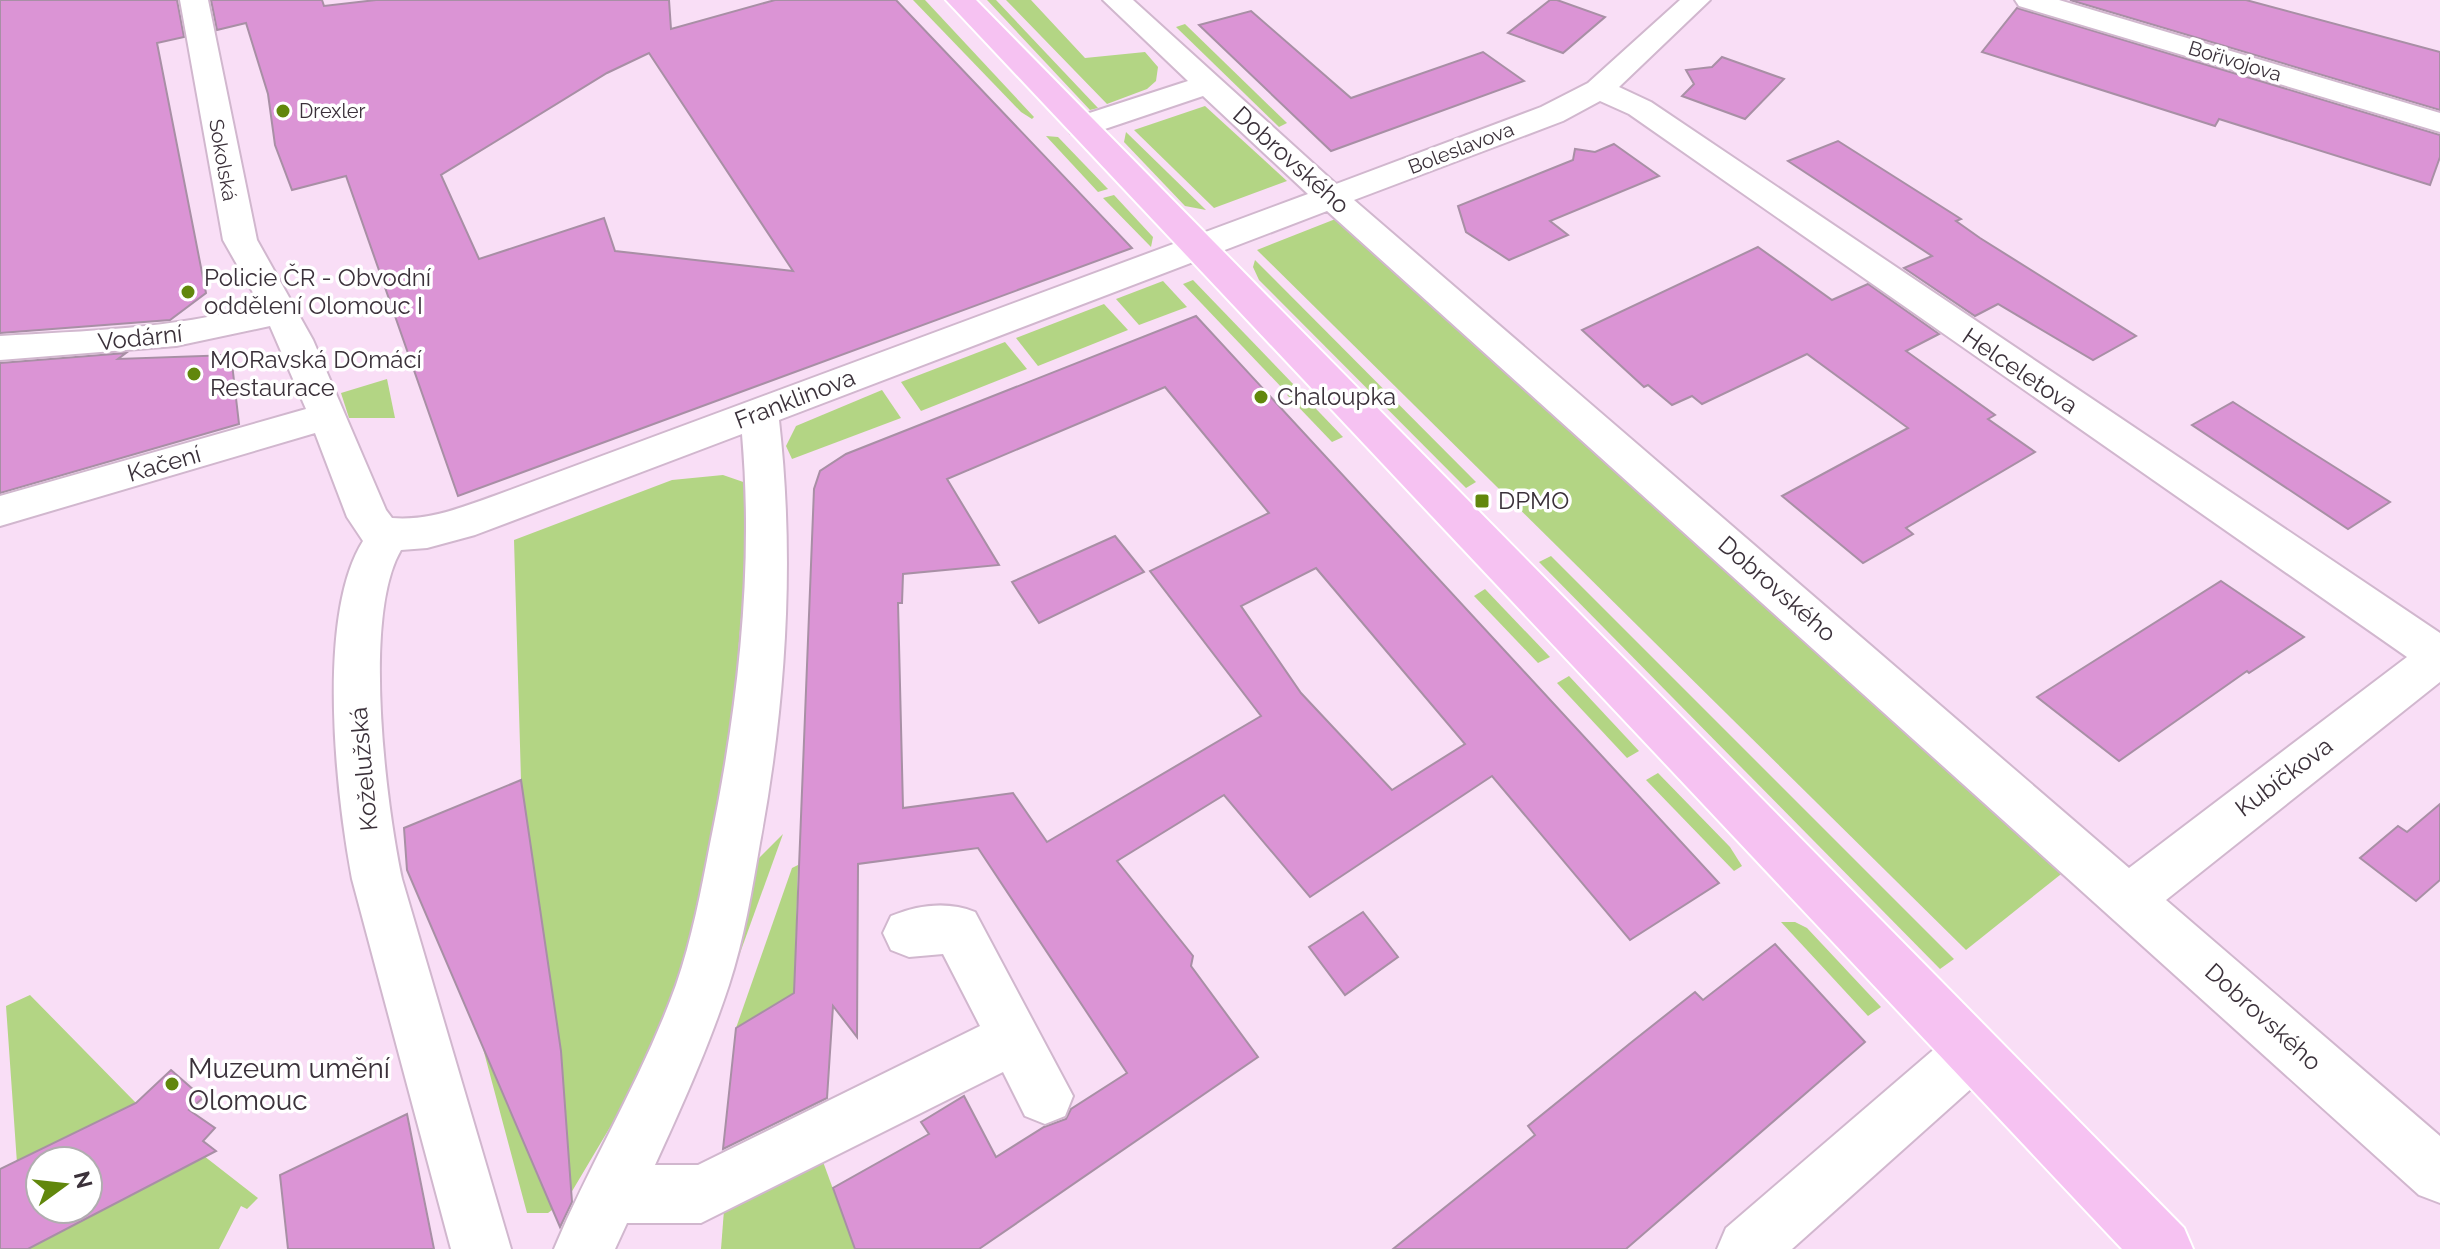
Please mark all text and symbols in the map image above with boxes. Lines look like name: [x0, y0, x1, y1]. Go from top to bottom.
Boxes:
street label: Bořivojova: [2186, 35, 2284, 87]
place label: Drexler: [299, 99, 366, 123]
street label: Dobrovského: [1227, 100, 1356, 219]
marker: Drexler: [274, 102, 292, 120]
street label: Sokolská: [204, 117, 242, 203]
street label: Boleslavova: [1405, 117, 1517, 179]
place label: Policie ČR - Obvodní oddělení Olomouc I: [204, 263, 432, 320]
marker: Policie ČR - Obvodní oddělení Olomouc I: [179, 283, 197, 301]
street label: Vodární: [96, 319, 184, 356]
street label: Helceletova: [1957, 321, 2084, 420]
place label: MORavská DOmácí Restaurace: [210, 345, 423, 402]
street label: Franklinova: [731, 362, 859, 435]
marker: MORavská DOmácí Restaurace: [185, 365, 203, 383]
place label: Chaloupka: [1277, 382, 1396, 411]
marker: Chaloupka: [1252, 388, 1270, 406]
street label: Kačení: [124, 439, 205, 488]
place label: DPMO: [1498, 486, 1569, 515]
marker: DPMO: [1473, 492, 1491, 510]
street label: Dobrovského: [1712, 530, 1842, 648]
street label: Koželužská: [344, 706, 383, 832]
street label: Kubíčkova: [2229, 731, 2338, 822]
street label: Dobrovského: [2199, 957, 2328, 1076]
place label: Muzeum umění Olomouc: [188, 1052, 391, 1117]
marker: Muzeum umění Olomouc: [163, 1075, 181, 1093]
north arrow: [24, 1145, 104, 1225]
text: N: [69, 1168, 98, 1191]

